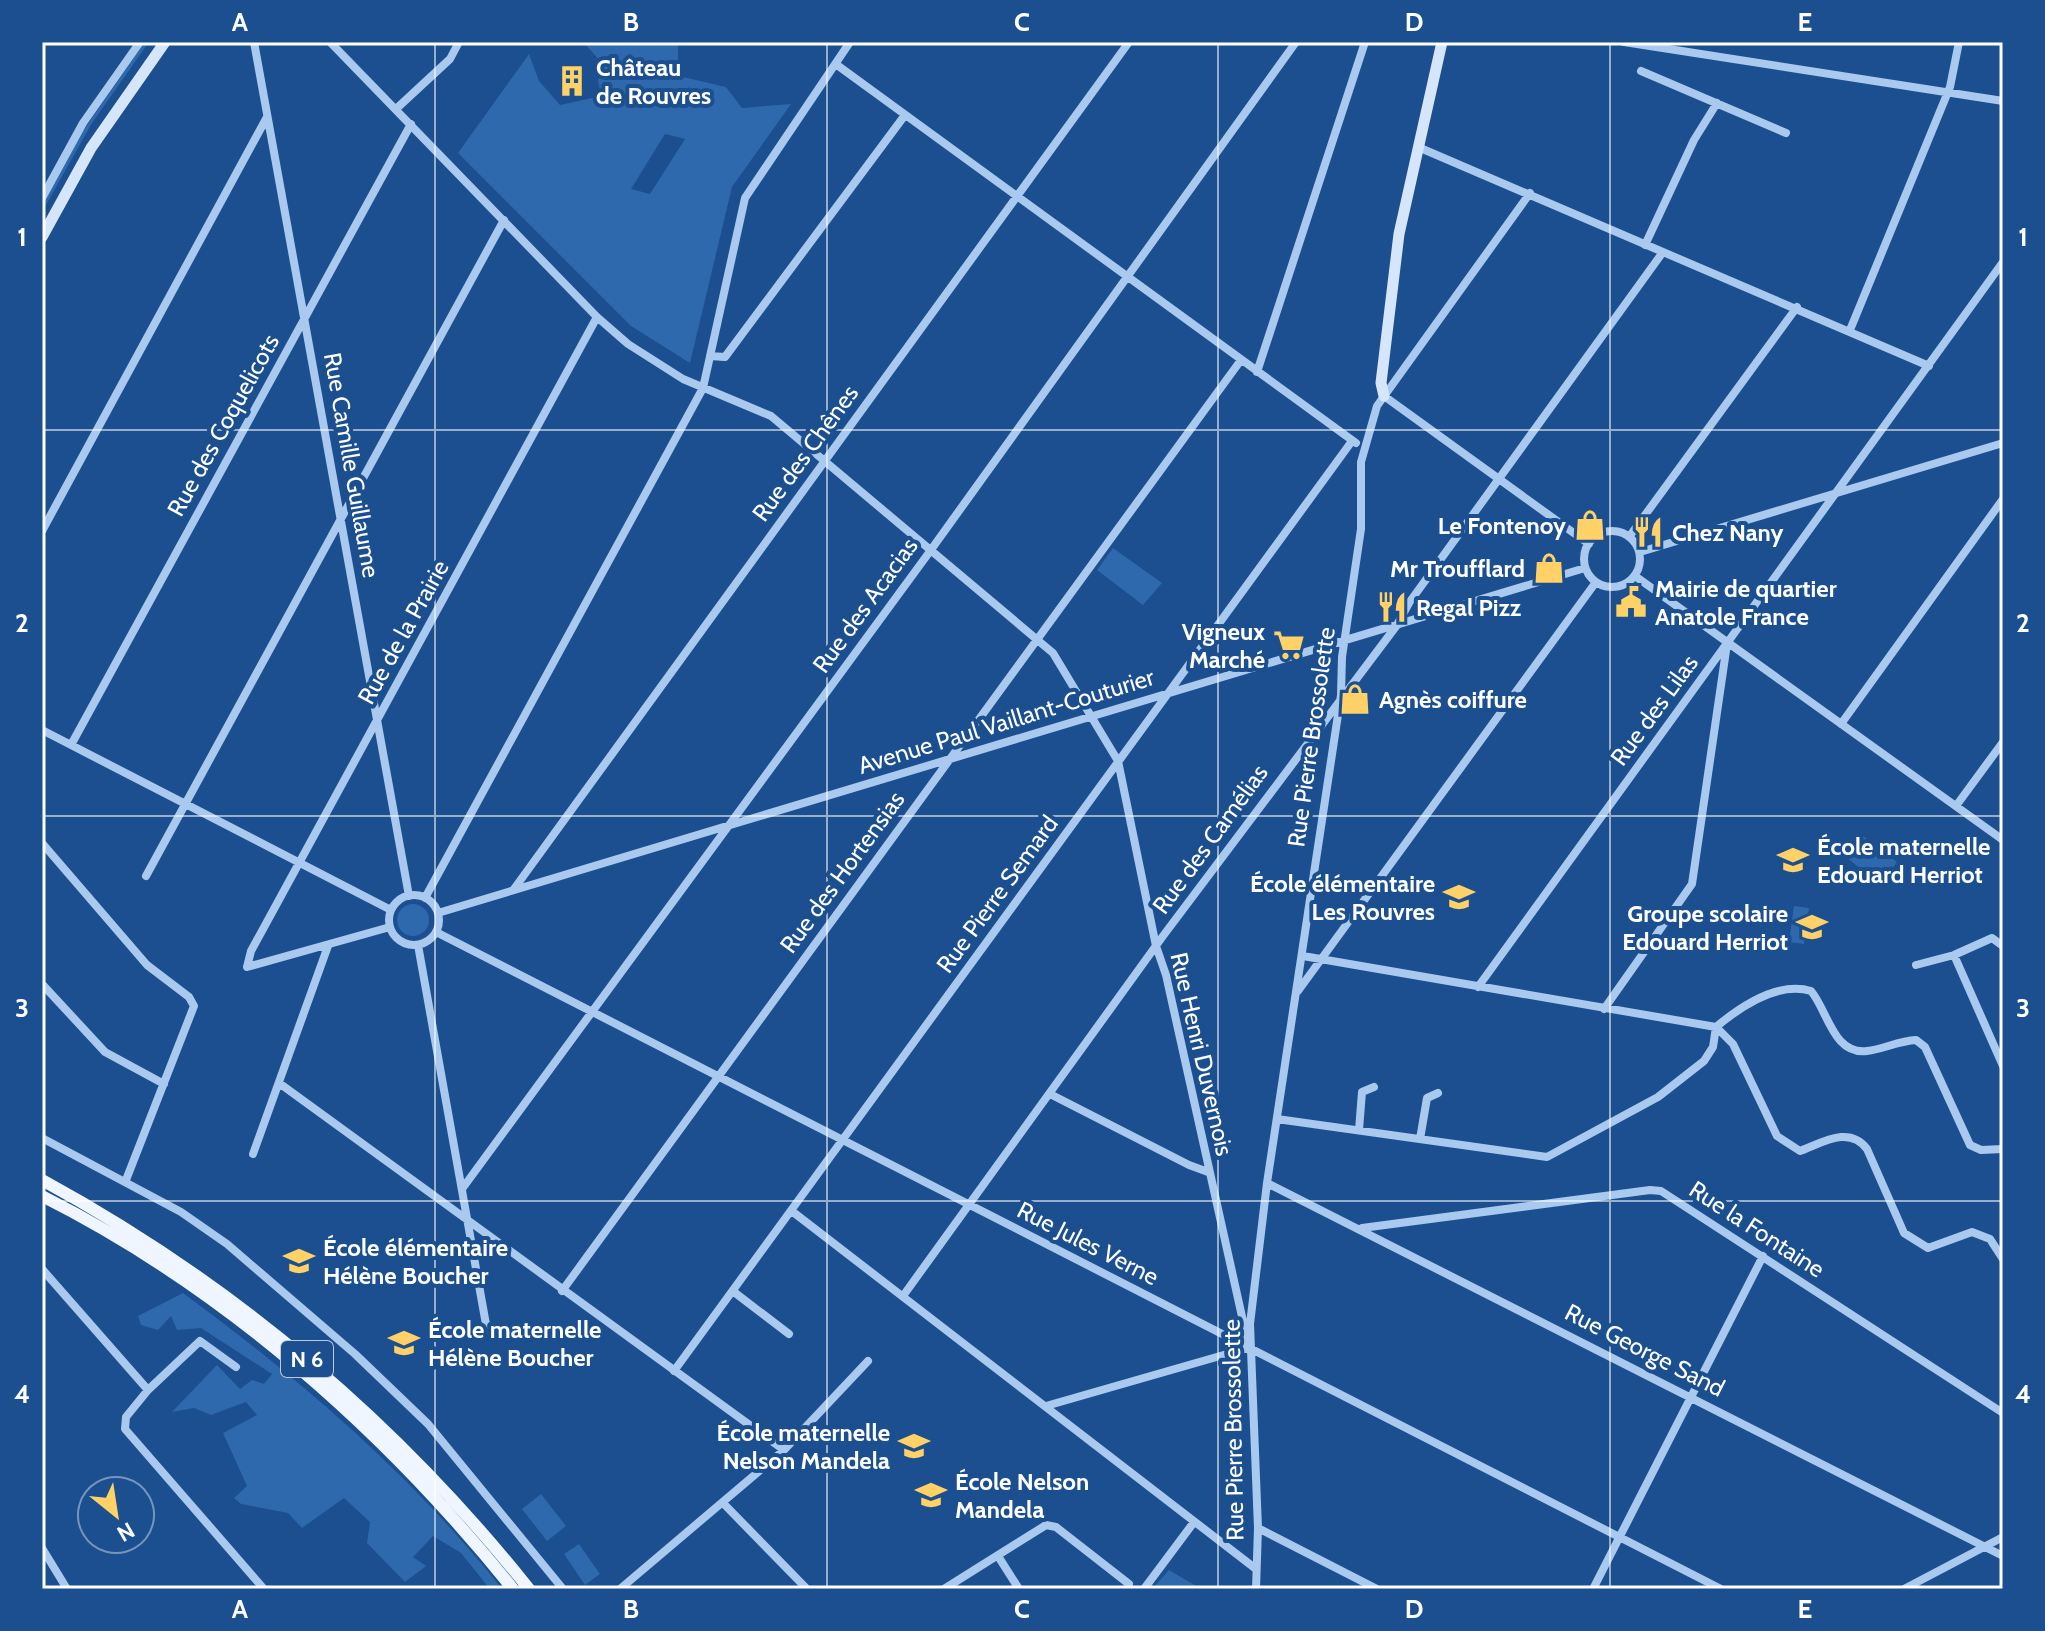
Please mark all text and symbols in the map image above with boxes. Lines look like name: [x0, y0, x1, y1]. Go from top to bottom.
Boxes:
text: A: [232, 6, 249, 38]
text: B: [623, 6, 639, 38]
text: C: [1014, 6, 1030, 38]
text: D: [1405, 6, 1423, 38]
text: E: [1798, 6, 1812, 38]
place label: Château de Rouvres: [596, 53, 711, 110]
building icon: Château de Rouvres: [555, 64, 589, 98]
text: 1: [17, 221, 27, 253]
text: 1: [2018, 221, 2028, 253]
street label: Rue des Coquelicots: [161, 329, 285, 521]
street label: Rue Camille Guillaume: [318, 350, 386, 580]
street label: Rue des Chênes: [746, 379, 864, 527]
shop icon: Le Fontenoy: [1573, 508, 1607, 542]
place label: Le Fontenoy: [1438, 511, 1566, 540]
restaurant icon: Chez Nany: [1631, 515, 1665, 549]
place label: Chez Nany: [1672, 518, 1783, 547]
street label: Rue des Acacias: [806, 532, 924, 678]
shop icon: Mr Troufflard: [1532, 551, 1566, 585]
place label: Mr Troufflard: [1390, 554, 1525, 583]
street label: Rue de la Prairie: [351, 555, 455, 709]
place label: Mairie de quartier Anatole France: [1655, 574, 1837, 631]
public building icon: Mairie de quartier Anatole France: [1614, 585, 1648, 619]
restaurant icon: Regal Pizz: [1375, 590, 1409, 624]
place label: Regal Pizz: [1416, 593, 1521, 622]
text: 2: [15, 607, 29, 639]
text: 2: [2016, 607, 2030, 639]
place label: Vigneux Marché: [1182, 617, 1265, 674]
street label: Rue Pierre Brossolette: [1281, 625, 1341, 849]
supermarket icon: Vigneux Marché: [1272, 628, 1306, 662]
street label: Rue des Lilas: [1604, 649, 1704, 771]
street label: Avenue Paul Vaillant-Couturier: [854, 662, 1158, 780]
shop icon: Agnès coiffure: [1338, 682, 1372, 716]
place label: Agnès coiffure: [1379, 685, 1527, 714]
street label: Rue des Camélias: [1146, 759, 1274, 919]
street label: Rue des Hortensias: [774, 785, 910, 959]
street label: Rue Pierre Semard: [930, 810, 1064, 978]
place label: École maternelle Edouard Herriot: [1817, 832, 1990, 889]
school or university icon: École maternelle Edouard Herriot: [1776, 843, 1810, 877]
place label: École élémentaire Les Rouvres: [1250, 869, 1435, 926]
school or university icon: École élémentaire Les Rouvres: [1442, 880, 1476, 914]
place label: Groupe scolaire Edouard Herriot: [1622, 899, 1788, 956]
school or university icon: Groupe scolaire Edouard Herriot: [1795, 910, 1829, 944]
street label: Rue Henri Duvernois: [1164, 949, 1240, 1159]
text: 3: [15, 992, 29, 1024]
text: 3: [2016, 992, 2030, 1024]
street label: Rue la Fontaine: [1684, 1175, 1830, 1283]
street label: Rue Jules Verne: [1012, 1195, 1164, 1291]
place label: École élémentaire Hélène Boucher: [323, 1233, 508, 1290]
school or university icon: École élémentaire Hélène Boucher: [282, 1244, 316, 1278]
street label: Rue George Sand: [1560, 1297, 1730, 1403]
place label: École maternelle Hélène Boucher: [428, 1315, 601, 1372]
street label: Rue Pierre Brossolette: [1217, 1319, 1249, 1541]
school or university icon: École maternelle Hélène Boucher: [387, 1326, 421, 1360]
road number: N 6: [281, 1341, 333, 1377]
text: 4: [14, 1378, 30, 1410]
text: 4: [2015, 1378, 2031, 1410]
place label: École maternelle Nelson Mandela: [717, 1418, 890, 1475]
school or university icon: École maternelle Nelson Mandela: [897, 1429, 931, 1463]
place label: École Nelson Mandela: [955, 1467, 1089, 1524]
north arrow: [76, 1475, 156, 1555]
school or university icon: École Nelson Mandela: [914, 1478, 948, 1512]
text: N: [112, 1516, 139, 1547]
text: A: [232, 1593, 249, 1625]
text: B: [623, 1593, 639, 1625]
text: C: [1014, 1593, 1030, 1625]
text: D: [1405, 1593, 1423, 1625]
text: E: [1798, 1593, 1812, 1625]

